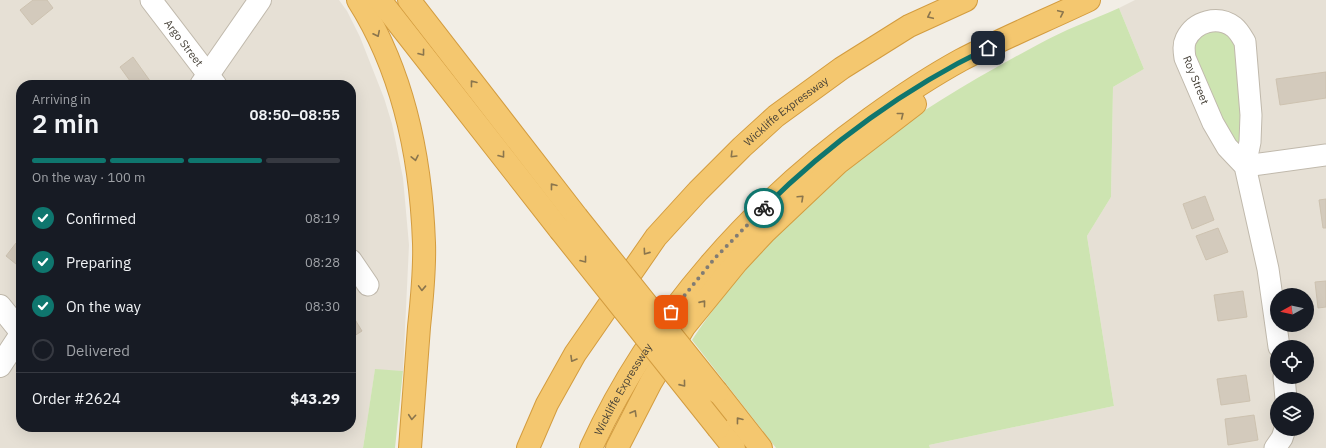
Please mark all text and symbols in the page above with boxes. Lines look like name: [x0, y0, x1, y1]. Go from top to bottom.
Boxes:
one-way arrow: [1056, 10, 1064, 18]
one-way arrow: [927, 12, 934, 20]
street label: Argo Street: [161, 17, 206, 69]
one-way arrow: [372, 30, 380, 37]
pin: [971, 31, 1005, 65]
icon: home: [977, 37, 999, 59]
one-way arrow: [417, 48, 424, 55]
street label: Roy Street: [1180, 54, 1212, 106]
street label: Wickliffe Expressway: [741, 73, 831, 149]
one-way arrow: [471, 81, 478, 88]
text: Arriving in: [32, 91, 91, 108]
text: 08:50–08:55: [250, 105, 340, 124]
text: 2 min: [32, 106, 99, 140]
one-way arrow: [897, 113, 904, 120]
one-way arrow: [730, 150, 738, 158]
one-way arrow: [497, 151, 504, 158]
one-way arrow: [410, 155, 418, 161]
text: On the way · 100 m: [32, 169, 145, 186]
one-way arrow: [551, 183, 558, 190]
courier: [744, 188, 784, 228]
one-way arrow: [796, 195, 804, 203]
icon: bike: [753, 197, 775, 219]
icon: check: [32, 207, 54, 229]
text: Confirmed: [66, 209, 136, 228]
text: 08:19: [305, 210, 340, 227]
one-way arrow: [644, 247, 651, 254]
icon: check: [32, 251, 54, 273]
text: Preparing: [66, 253, 131, 272]
text: 08:28: [305, 254, 340, 271]
one-way arrow: [579, 256, 586, 263]
one-way arrow: [418, 285, 426, 291]
north arrow: [1270, 288, 1314, 332]
map controls: [1270, 288, 1314, 436]
icon: check: [32, 295, 54, 317]
pin: [654, 295, 688, 329]
text: On the way: [66, 297, 141, 316]
text: 08:30: [305, 298, 340, 315]
one-way arrow: [698, 300, 705, 307]
icon: bag: [660, 301, 682, 323]
street label: Wickliffe Expressway: [591, 340, 655, 438]
button: locate: [1270, 340, 1314, 384]
text: Delivered: [66, 341, 130, 360]
one-way arrow: [570, 355, 577, 362]
one-way arrow: [678, 379, 685, 386]
text: Order #2624: [32, 389, 121, 408]
text: $43.29: [290, 389, 340, 408]
button: layers: [1270, 392, 1314, 436]
one-way arrow: [630, 410, 637, 417]
one-way arrow: [408, 414, 417, 420]
one-way arrow: [737, 418, 744, 425]

